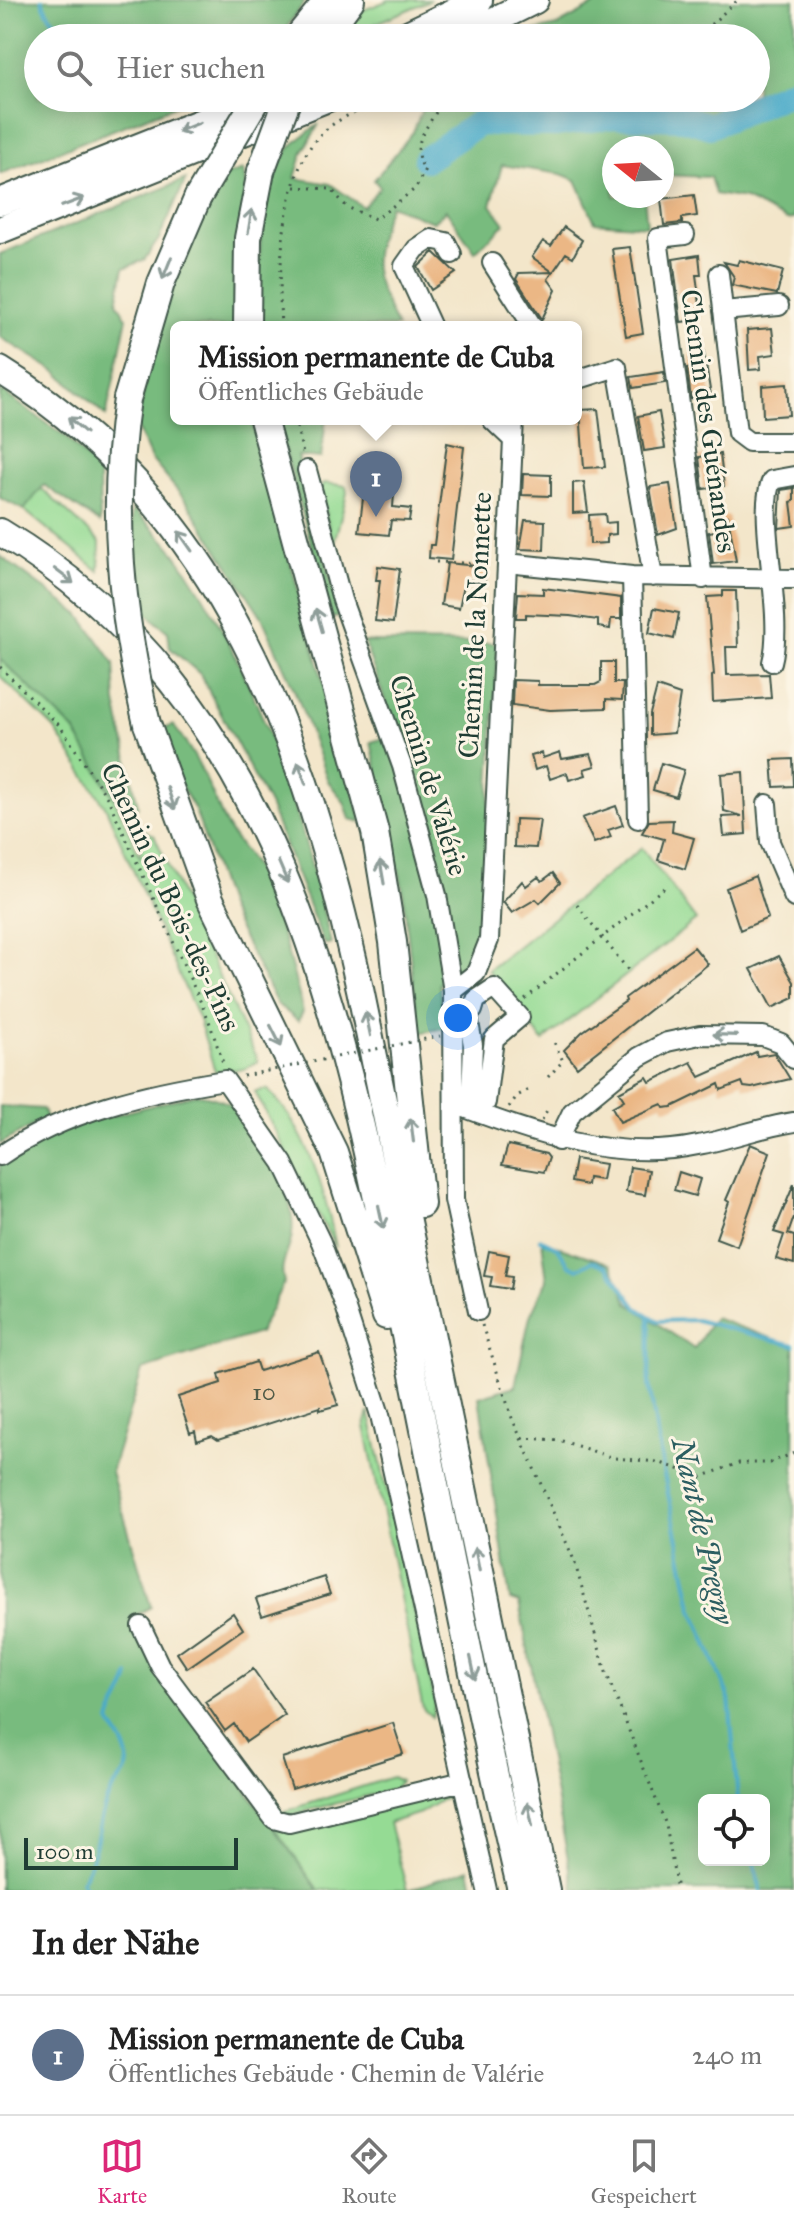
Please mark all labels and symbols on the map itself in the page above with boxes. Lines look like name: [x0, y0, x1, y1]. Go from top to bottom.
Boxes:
one-way arrow: [177, 121, 202, 135]
north arrow: [602, 136, 674, 208]
one-way arrow: [60, 194, 85, 208]
one-way arrow: [243, 209, 258, 234]
one-way arrow: [158, 255, 173, 280]
street label: Chemin des Guénandes: [673, 287, 745, 555]
one-way arrow: [67, 416, 88, 434]
pin: 1: [350, 451, 402, 517]
street label: Chemin de la Nonnette: [451, 491, 499, 759]
one-way arrow: [177, 531, 193, 553]
one-way arrow: [53, 568, 74, 585]
one-way arrow: [311, 607, 326, 633]
street label: Chemin de Valérie: [382, 670, 476, 880]
street label: Chemin du Bois-des-Pins: [93, 757, 249, 1037]
one-way arrow: [293, 760, 308, 785]
one-way arrow: [165, 785, 180, 810]
one-way arrow: [277, 859, 292, 884]
one-way arrow: [374, 859, 389, 885]
your location: [438, 998, 478, 1038]
one-way arrow: [360, 1011, 375, 1037]
one-way arrow: [269, 1023, 285, 1047]
one-way arrow: [712, 1028, 739, 1043]
one-way arrow: [404, 1117, 419, 1144]
one-way arrow: [374, 1204, 389, 1230]
house number: 10: [252, 1377, 276, 1407]
water label: Nant de Pregny: [664, 1432, 742, 1629]
one-way arrow: [469, 1547, 484, 1572]
one-way arrow: [466, 1655, 481, 1681]
one-way arrow: [521, 1802, 536, 1827]
scale bar: [24, 1834, 238, 1870]

